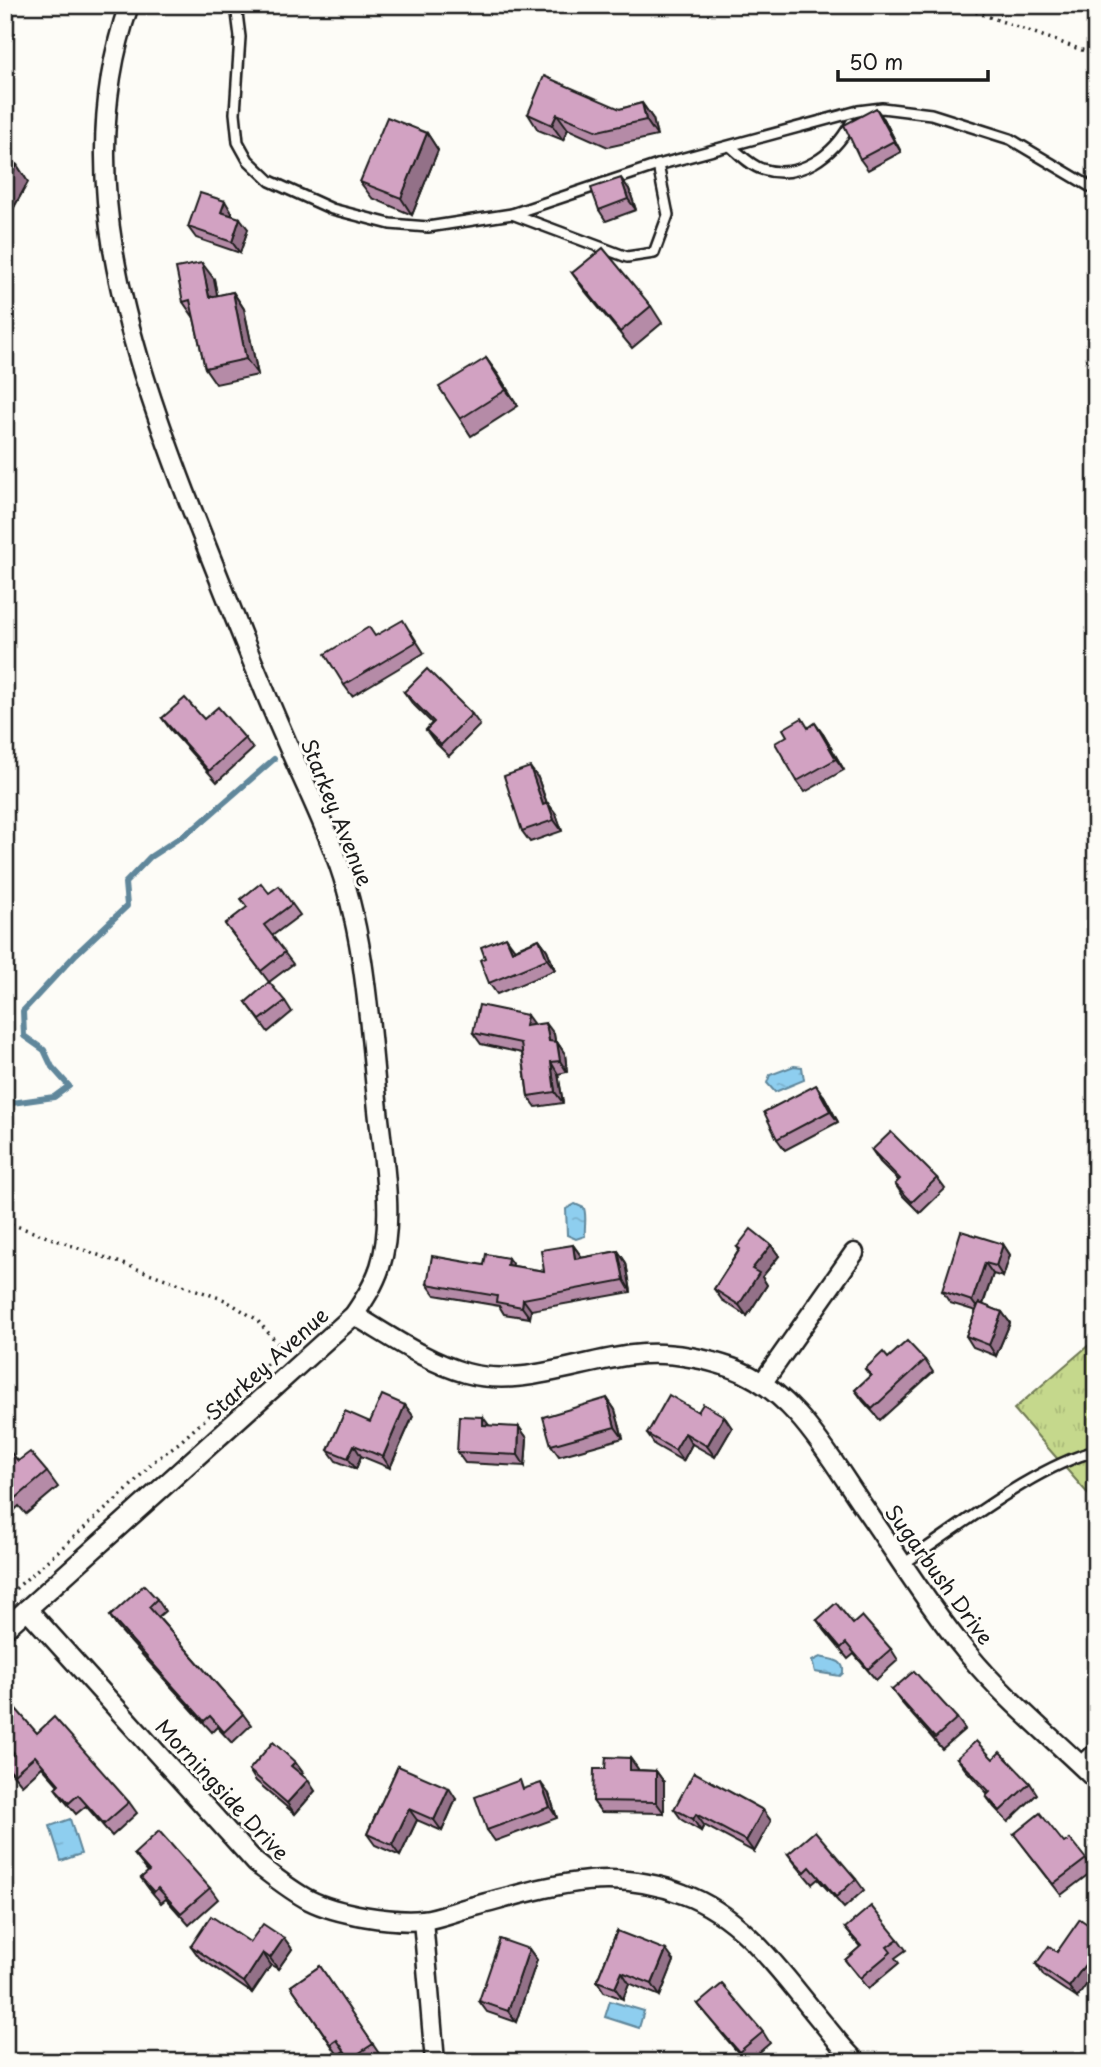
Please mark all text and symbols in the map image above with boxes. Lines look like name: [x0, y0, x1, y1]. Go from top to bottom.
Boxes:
scale bar: [838, 38, 989, 82]
text: 50 m: [849, 45, 903, 77]
street label: Starkey Avenue: [294, 734, 382, 890]
street label: Starkey Avenue: [197, 1299, 335, 1427]
street label: Sugarbush Drive: [878, 1497, 1002, 1651]
street label: Morningside Drive: [149, 1711, 297, 1867]

